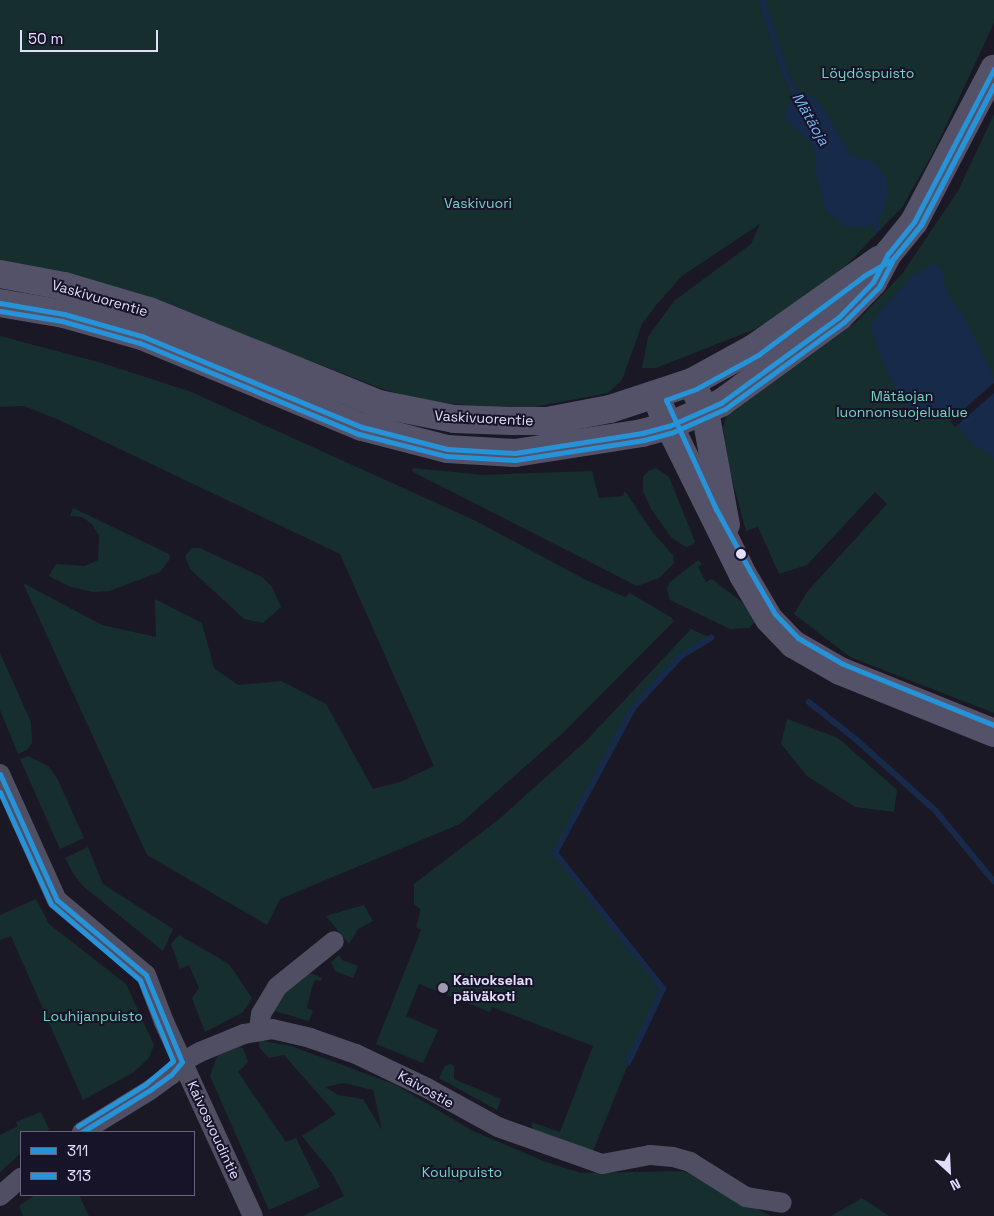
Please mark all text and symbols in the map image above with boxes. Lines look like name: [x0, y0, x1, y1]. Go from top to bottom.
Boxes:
scale bar: [22, 20, 160, 52]
text: 50 m: [28, 29, 63, 48]
park label: Löydöspuisto: [822, 65, 914, 81]
water label: Mätäoja: [789, 89, 833, 149]
park label: Vaskivuori: [444, 195, 512, 211]
street label: Vaskivuorentie: [50, 276, 150, 320]
park label: Mätäojan luonnonsuojelualue: [836, 388, 968, 421]
street label: Vaskivuorentie: [434, 407, 534, 429]
unlabelled marker: [736, 549, 746, 559]
place label: Kaivokselan päiväkoti: [453, 972, 533, 1004]
marker: Kaivokselan päiväkoti: [437, 982, 449, 994]
park label: Louhijanpuisto: [43, 1008, 143, 1024]
street label: Kaivostie: [395, 1067, 457, 1111]
street label: Kaivosvoudintie: [184, 1078, 244, 1182]
legend: [20, 1131, 195, 1196]
text: 311: [67, 1141, 88, 1160]
north arrow: [924, 1146, 974, 1196]
park label: Koulupuisto: [422, 1164, 502, 1180]
text: 313: [67, 1166, 91, 1185]
text: N: [947, 1174, 963, 1195]

